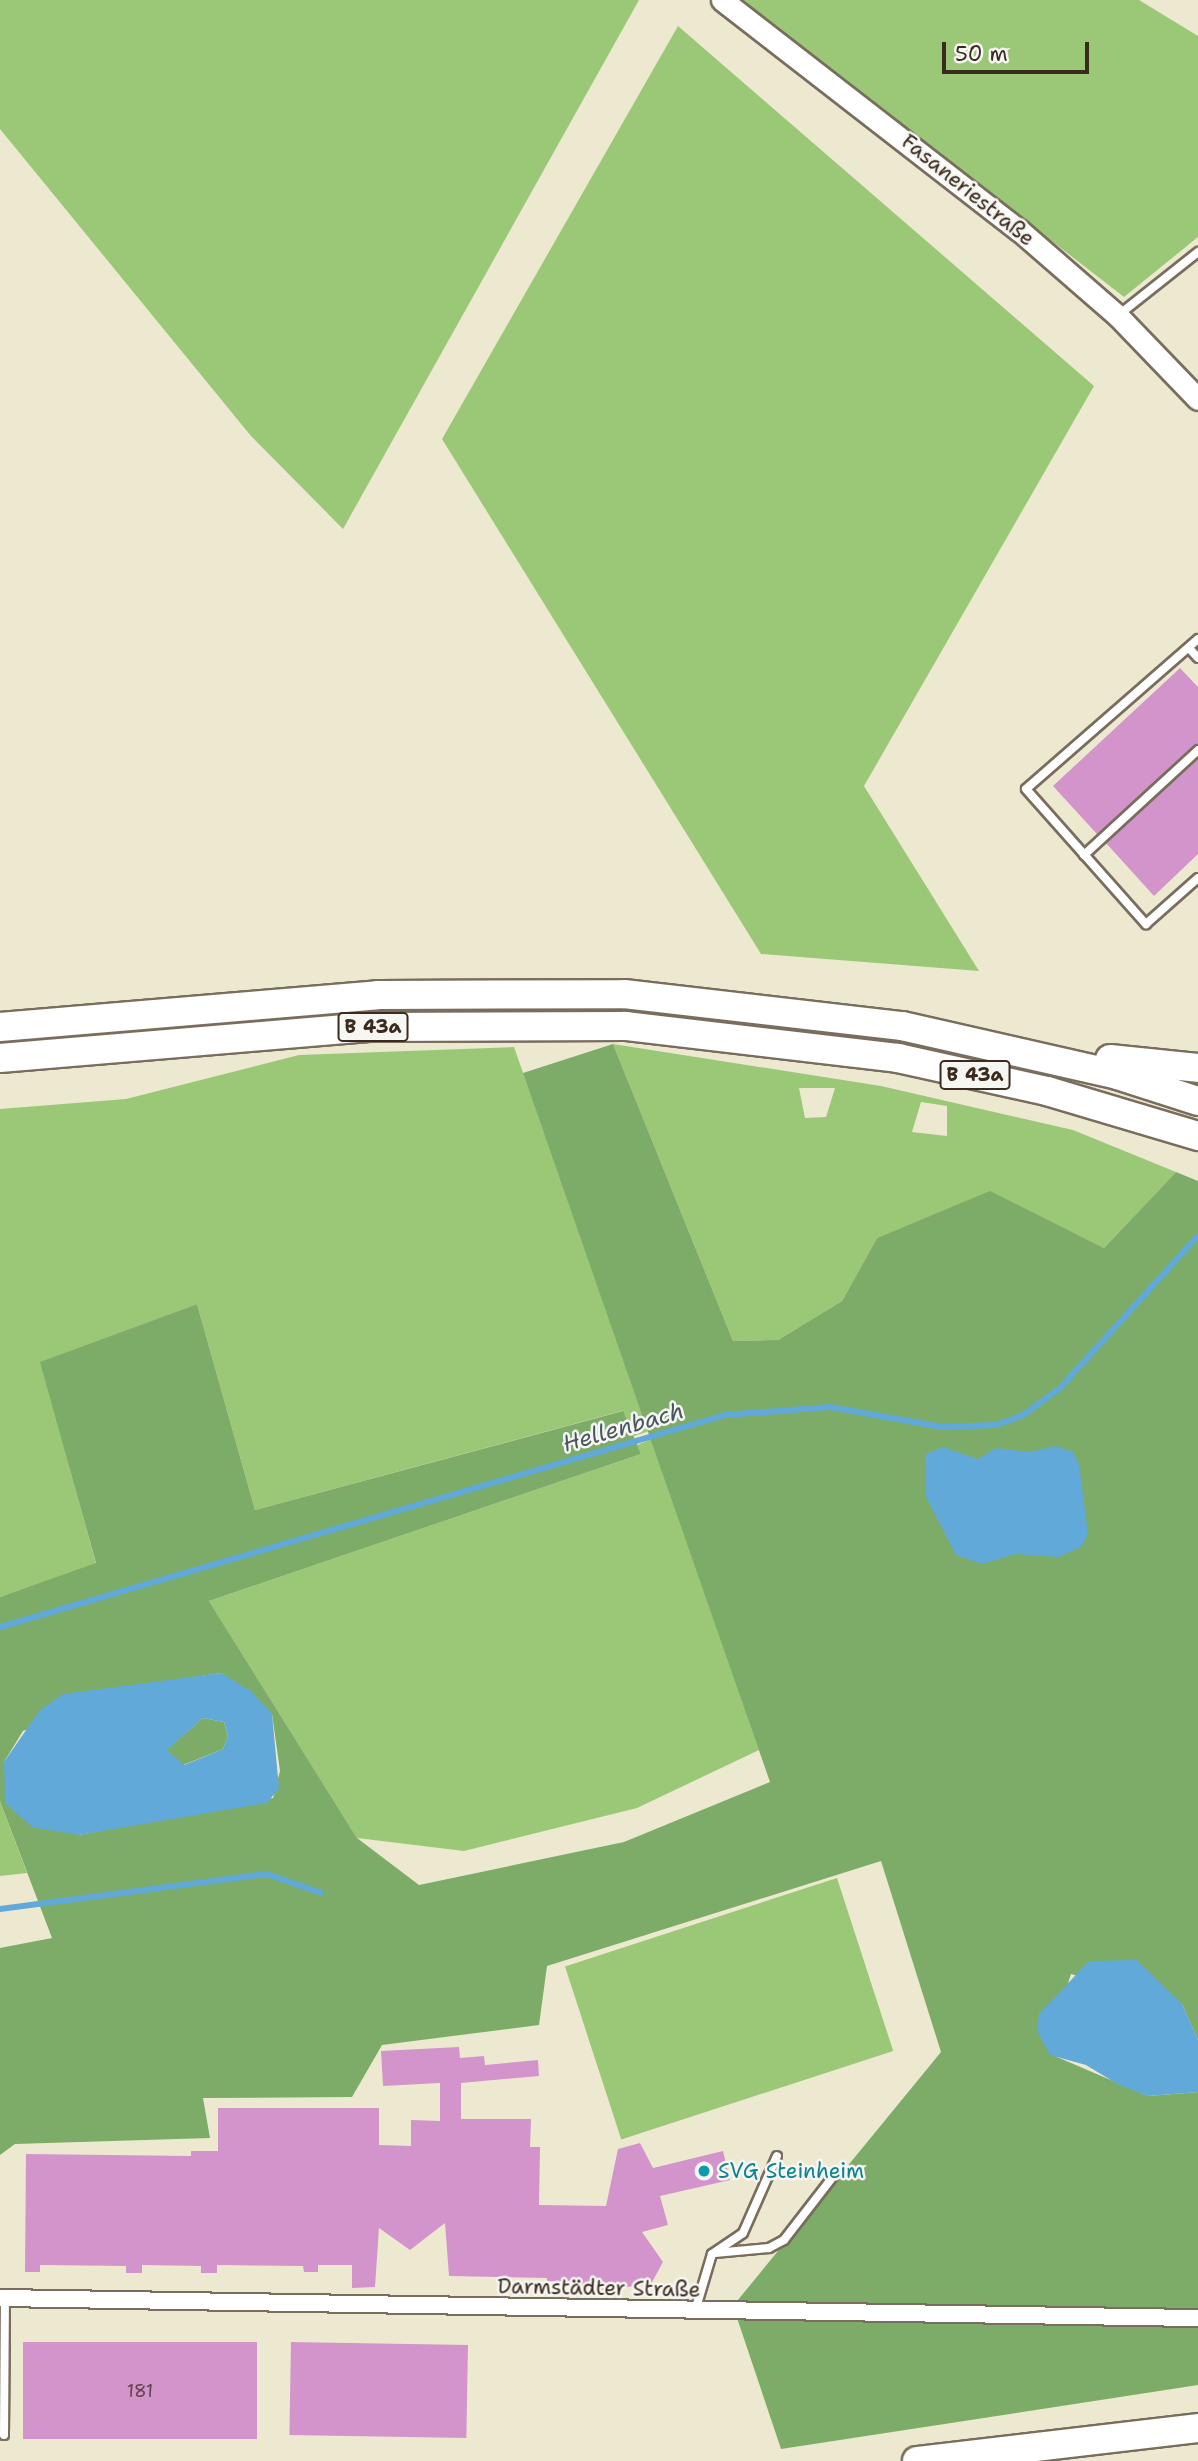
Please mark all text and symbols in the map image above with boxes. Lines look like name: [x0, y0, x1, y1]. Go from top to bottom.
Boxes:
scale bar: [946, 28, 1093, 72]
text: 50 m: [955, 40, 1008, 68]
street label: Fasaneriestraße: [896, 129, 1040, 251]
road number: B 43a: [336, 1012, 410, 1042]
road number: B 43a: [938, 1060, 1012, 1091]
water label: Hellenbach: [559, 1397, 687, 1457]
place label: SVG Steinheim: [718, 2158, 864, 2184]
marker: SVG Steinheim: [696, 2163, 712, 2179]
street label: Darmstädter Straße: [497, 2274, 701, 2302]
house number: 181: [127, 2380, 153, 2402]

